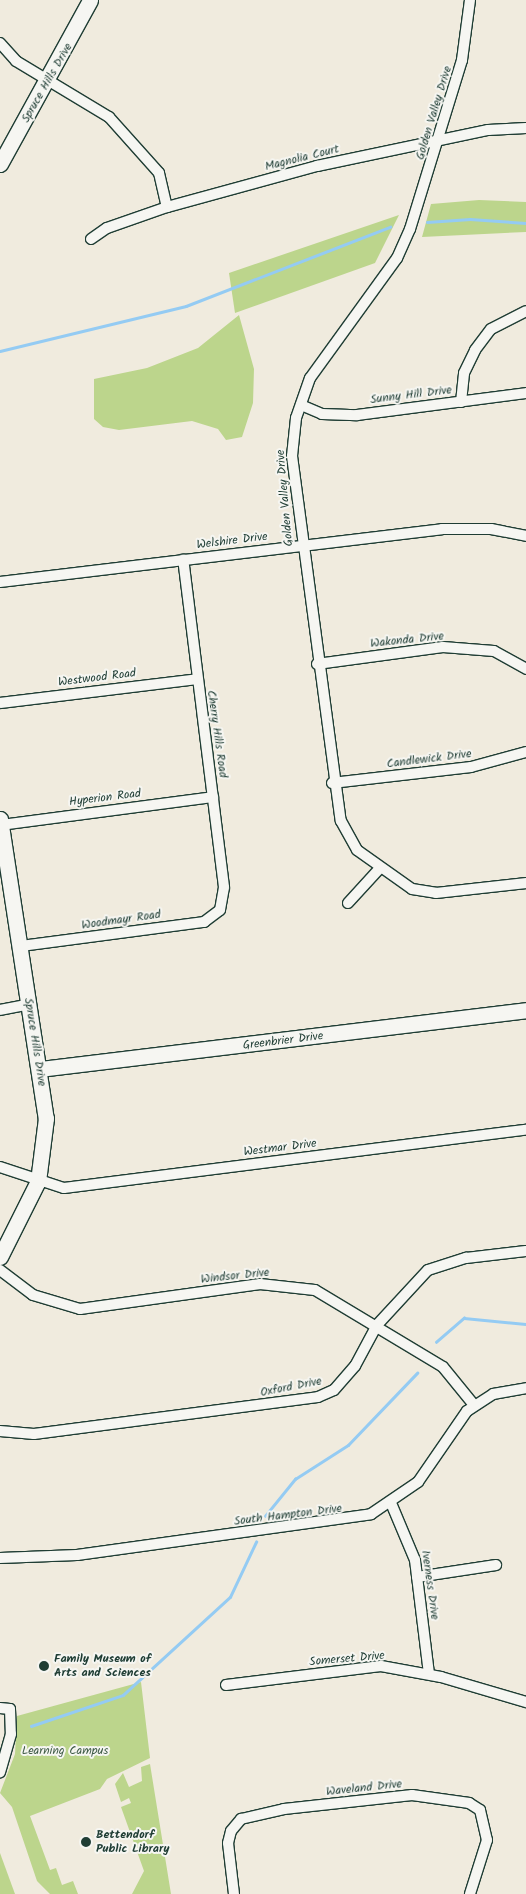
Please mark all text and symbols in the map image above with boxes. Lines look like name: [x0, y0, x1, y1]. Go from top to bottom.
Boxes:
street label: Spruce Hills Drive: [18, 41, 76, 125]
street label: Golden Valley Drive: [413, 64, 455, 162]
street label: Magnolia Court: [263, 142, 341, 174]
street label: Sunny Hill Drive: [369, 383, 453, 407]
street label: Golden Valley Drive: [274, 449, 296, 547]
street label: Welshire Drive: [196, 530, 268, 552]
street label: Wakonda Drive: [369, 629, 445, 651]
street label: Westwood Road: [57, 666, 137, 690]
street label: Cherry Hills Road: [204, 689, 230, 779]
street label: Candlewick Drive: [386, 747, 472, 771]
street label: Hyperion Road: [68, 786, 142, 810]
street label: Woodmayr Road: [80, 907, 162, 933]
street label: Spruce Hills Drive: [21, 997, 49, 1087]
street label: Greenbrier Drive: [242, 1029, 324, 1053]
street label: Westmar Drive: [243, 1136, 317, 1160]
street label: Windsor Drive: [200, 1265, 270, 1287]
street label: Oxford Drive: [259, 1374, 323, 1400]
street label: South Hampton Drive: [233, 1501, 343, 1529]
street label: Iverness Drive: [418, 1549, 442, 1621]
street label: Somerset Drive: [309, 1649, 385, 1669]
place label: Family Museum of Arts and Sciences: [54, 1652, 151, 1680]
marker: Family Museum of Arts and Sciences: [38, 1660, 50, 1672]
park label: Learning Campus: [22, 1744, 108, 1758]
street label: Waveland Drive: [325, 1777, 403, 1799]
place label: Bettendorf Public Library: [96, 1828, 170, 1856]
marker: Bettendorf Public Library: [80, 1836, 92, 1848]

